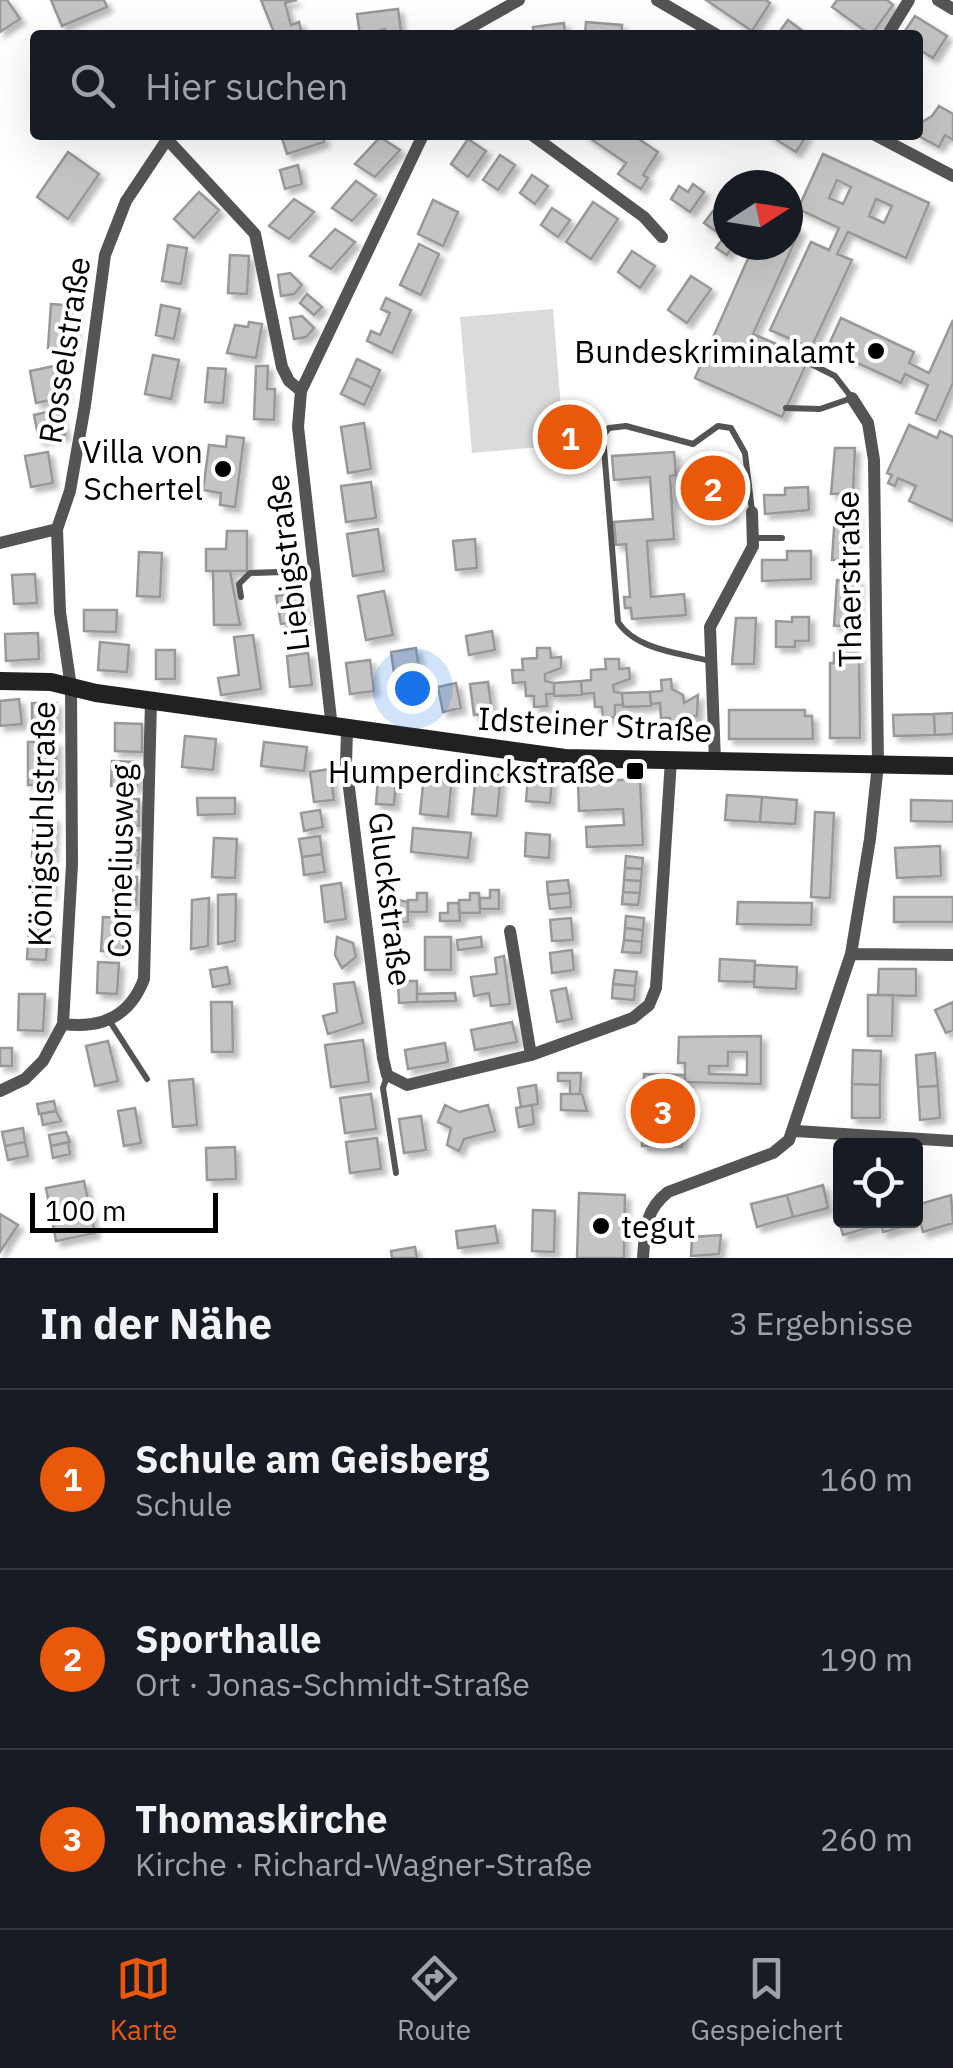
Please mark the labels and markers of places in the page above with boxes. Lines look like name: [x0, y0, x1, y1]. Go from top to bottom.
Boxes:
place label: Bundeskriminalamt: [574, 330, 856, 372]
marker: Bundeskriminalamt: [865, 340, 887, 362]
pin: 1: [538, 400, 602, 474]
place label: Villa von Schertel: [82, 430, 203, 509]
pin: 2: [680, 450, 746, 526]
marker: Villa von Schertel: [212, 458, 234, 480]
place label: Humperdinckstraße: [328, 750, 615, 792]
marker: Humperdinckstraße: [624, 760, 646, 782]
pin: 3: [630, 1074, 696, 1148]
place label: tegut: [621, 1205, 696, 1247]
marker: tegut: [590, 1215, 612, 1237]

